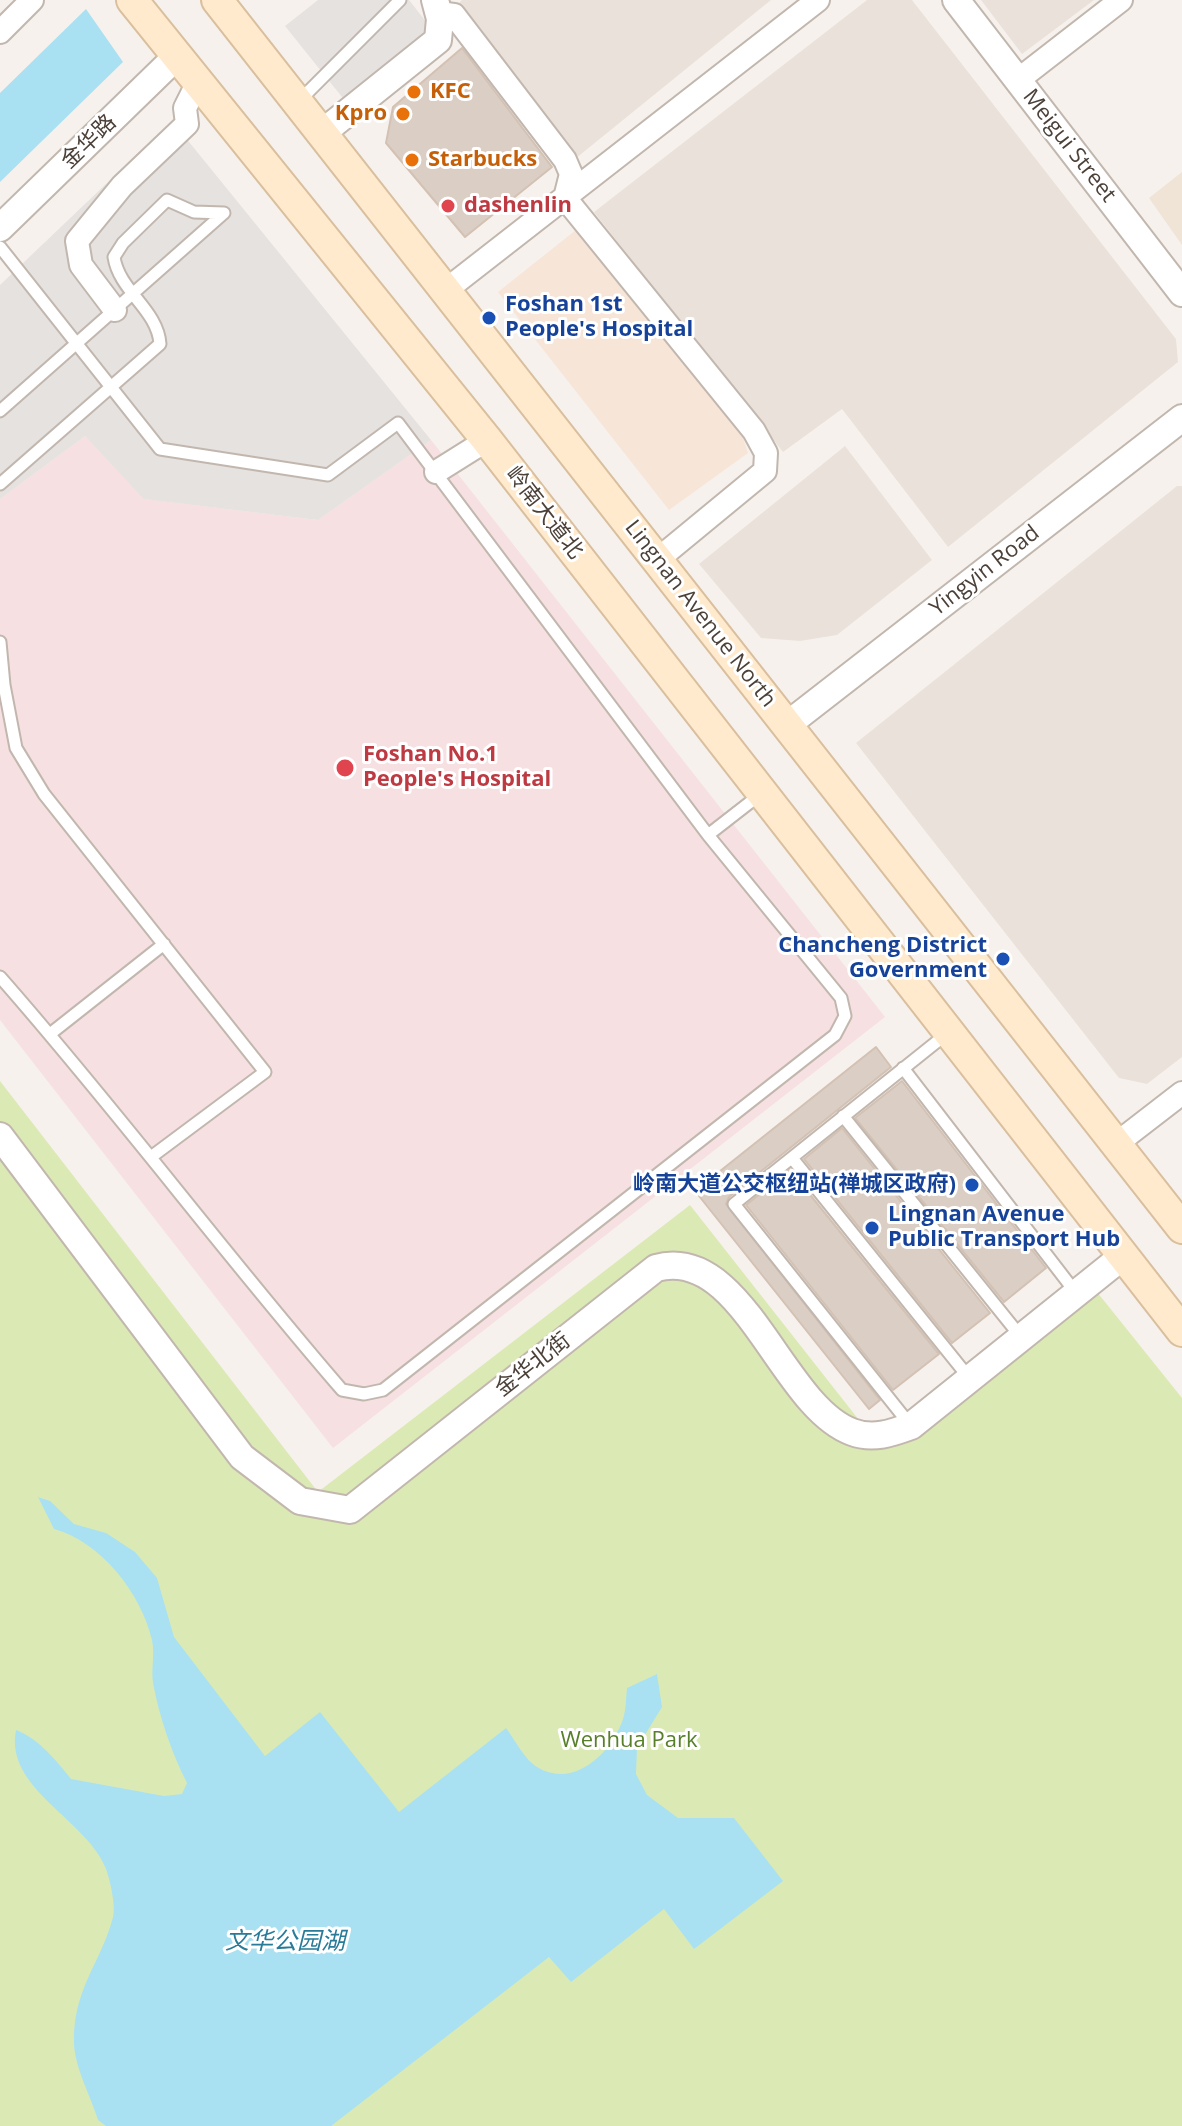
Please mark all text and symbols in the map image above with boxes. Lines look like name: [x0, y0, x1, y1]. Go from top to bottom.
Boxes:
place label: KFC: [430, 79, 471, 105]
marker: KFC: [405, 83, 423, 101]
street label: Meigui Street: [1017, 84, 1121, 208]
place label: Kpro: [335, 101, 387, 127]
marker: Kpro: [394, 105, 412, 123]
street label: 金华路: [56, 110, 122, 174]
place label: Starbucks: [428, 147, 537, 173]
marker: Starbucks: [403, 151, 421, 169]
place label: dashenlin: [464, 193, 572, 219]
marker: dashenlin: [439, 197, 457, 215]
place label: Foshan 1st People's Hospital: [505, 292, 693, 344]
marker: Foshan 1st People's Hospital: [480, 309, 498, 327]
street label: 岭南大道北: [500, 462, 588, 564]
street label: Lingnan Avenue North: [619, 515, 781, 713]
street label: Yingyin Road: [925, 520, 1045, 622]
place label: Foshan No.1 People's Hospital: [363, 742, 551, 794]
marker: Foshan No.1 People's Hospital: [334, 757, 356, 779]
place label: Chancheng District Government: [778, 933, 987, 984]
marker: Chancheng District Government: [994, 950, 1012, 968]
place label: 岭南大道公交枢纽站(禅城区政府): [633, 1172, 956, 1198]
marker: 岭南大道公交枢纽站(禅城区政府): [963, 1176, 981, 1194]
place label: Lingnan Avenue Public Transport Hub: [888, 1202, 1120, 1254]
marker: Lingnan Avenue Public Transport Hub: [863, 1219, 881, 1237]
street label: 金华北街: [490, 1328, 576, 1402]
park label: Wenhua Park: [560, 1728, 698, 1754]
water label: 文华公园湖: [225, 1928, 345, 1956]

